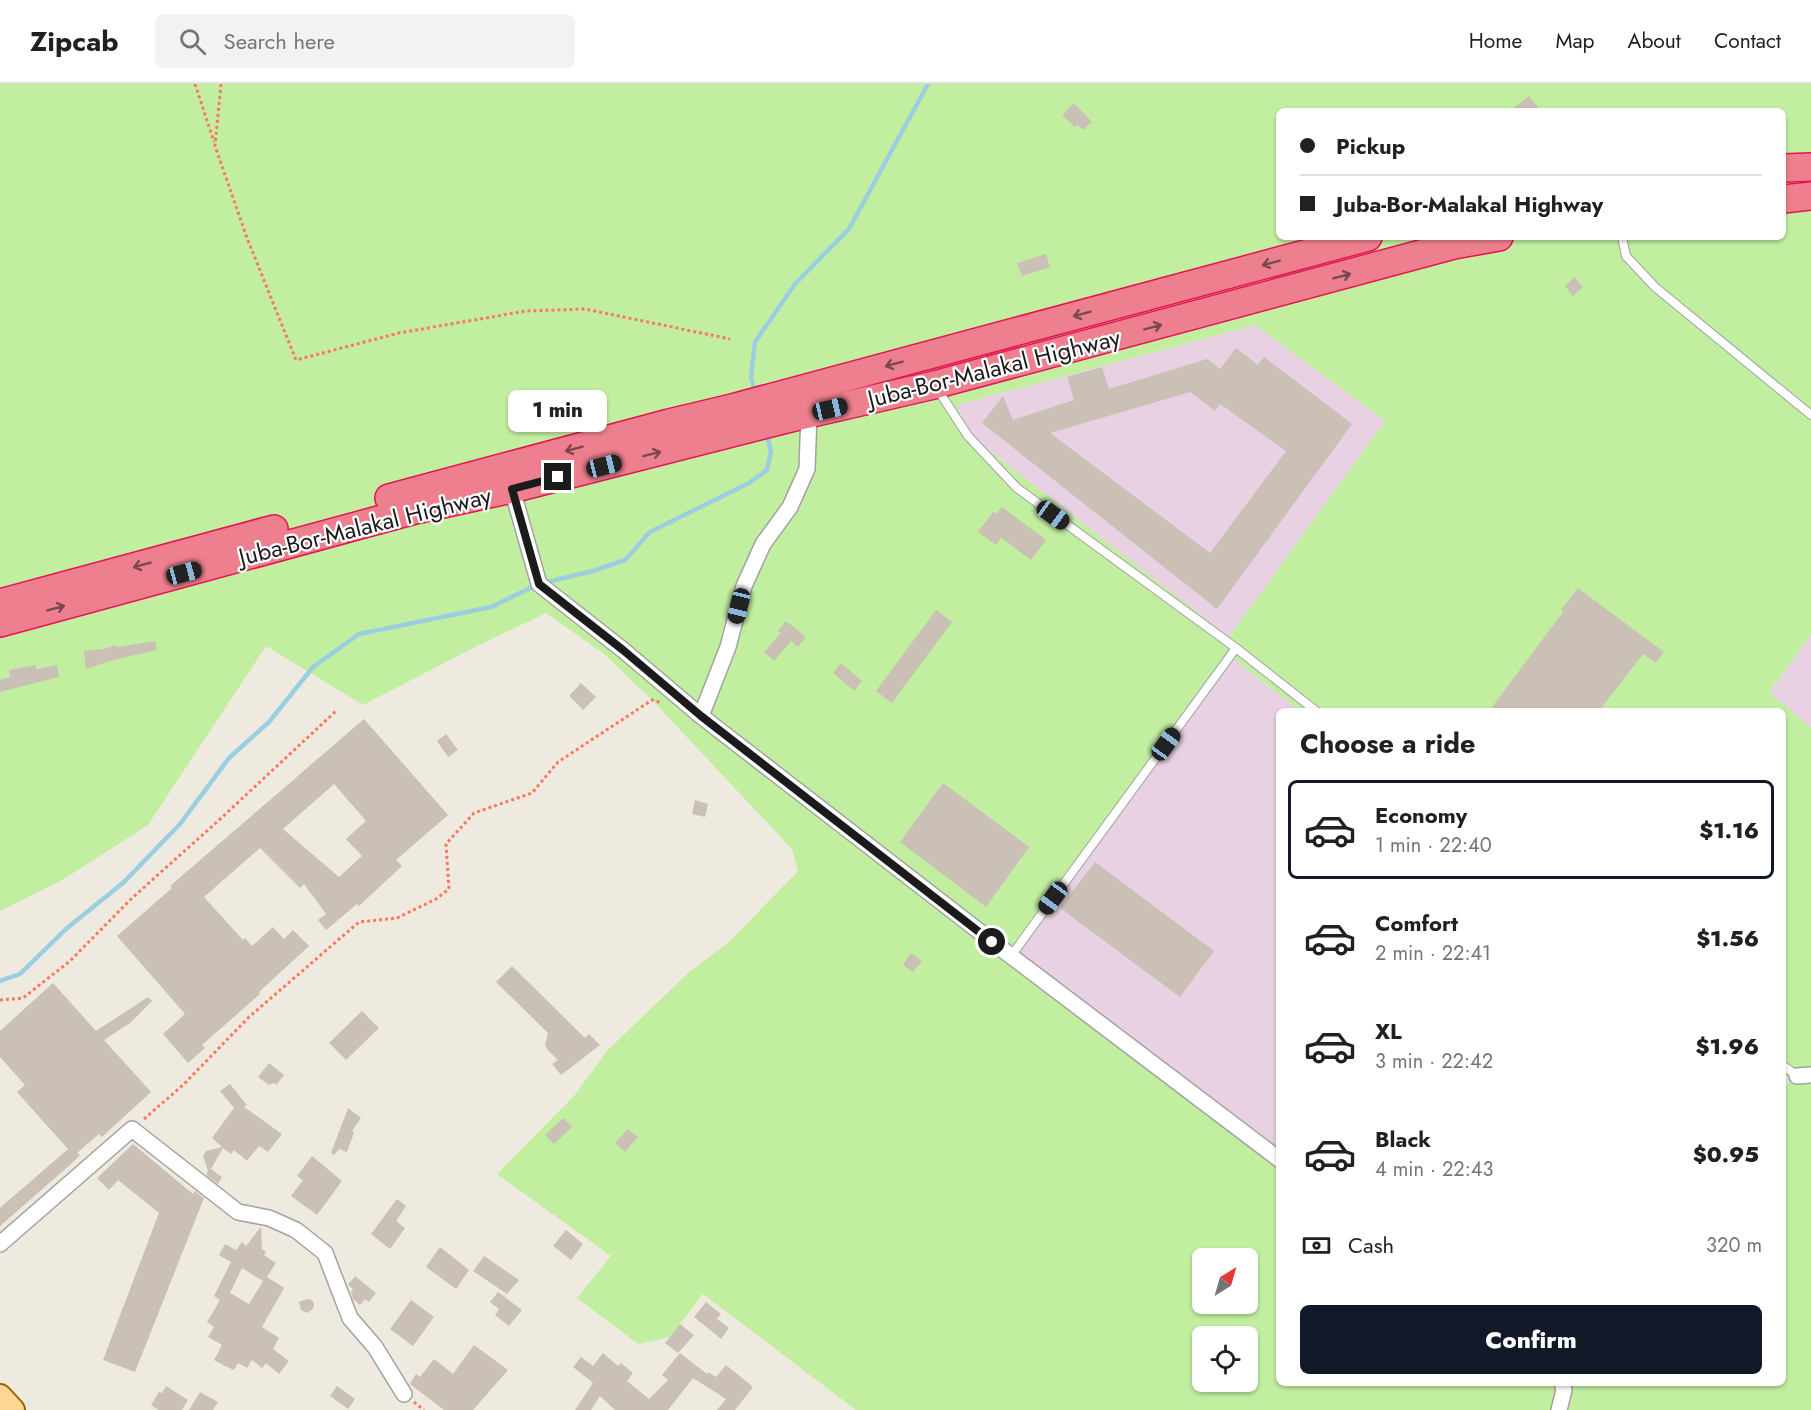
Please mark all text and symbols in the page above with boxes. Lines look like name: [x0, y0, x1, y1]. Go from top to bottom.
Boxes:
search box: [155, 14, 575, 68]
text: Zipcab: [30, 21, 119, 62]
icon: search: [176, 25, 209, 58]
text: Search here: [224, 25, 335, 57]
text: Home: [1469, 26, 1522, 56]
text: Map: [1555, 26, 1595, 56]
text: About: [1628, 26, 1681, 56]
text: Contact: [1714, 26, 1781, 56]
text: Pickup: [1336, 130, 1405, 162]
text: Juba-Bor-Malakal Highway: [1336, 188, 1603, 220]
one-way arrow: [1261, 257, 1280, 269]
one-way arrow: [1332, 270, 1351, 281]
one-way arrow: [1073, 308, 1092, 320]
street label: Juba-Bor-Malakal Highway: [861, 320, 1124, 417]
one-way arrow: [1144, 320, 1163, 332]
one-way arrow: [885, 359, 904, 371]
callout: 1 min: [508, 390, 608, 432]
text: 1 min: [532, 396, 583, 425]
car: [810, 396, 850, 422]
one-way arrow: [565, 443, 584, 455]
one-way arrow: [642, 448, 661, 460]
car: [584, 453, 624, 479]
route end: [544, 463, 571, 490]
street label: Juba-Bor-Malakal Highway: [232, 478, 495, 575]
car: [1033, 497, 1073, 533]
one-way arrow: [133, 559, 152, 571]
car: [164, 560, 204, 586]
car: [726, 586, 752, 626]
one-way arrow: [47, 602, 66, 613]
car: [1148, 724, 1184, 764]
text: Choose a ride: [1300, 724, 1475, 763]
text: Economy: [1375, 799, 1467, 831]
icon: car: [1303, 803, 1357, 857]
text: $1.16: [1699, 814, 1759, 846]
text: 1 min · 22:40: [1375, 831, 1492, 860]
car: [1035, 878, 1071, 918]
text: Comfort: [1375, 907, 1458, 939]
icon: car: [1303, 911, 1357, 965]
text: $1.56: [1696, 922, 1759, 954]
route start: [978, 928, 1005, 955]
text: 2 min · 22:41: [1375, 939, 1491, 968]
text: XL: [1375, 1015, 1402, 1047]
icon: car: [1303, 1019, 1357, 1073]
text: $1.96: [1696, 1030, 1759, 1062]
text: 3 min · 22:42: [1375, 1047, 1493, 1076]
text: Black: [1375, 1123, 1431, 1155]
icon: car: [1303, 1127, 1357, 1181]
text: $0.95: [1693, 1138, 1759, 1170]
text: 4 min · 22:43: [1375, 1155, 1493, 1184]
icon: cash: [1300, 1229, 1333, 1262]
text: Cash: [1348, 1229, 1394, 1261]
text: 320 m: [1706, 1231, 1762, 1260]
north arrow: [1192, 1248, 1258, 1314]
map controls: [1192, 1248, 1258, 1392]
button: Confirm: [1300, 1305, 1762, 1374]
button: locate: [1192, 1326, 1258, 1392]

